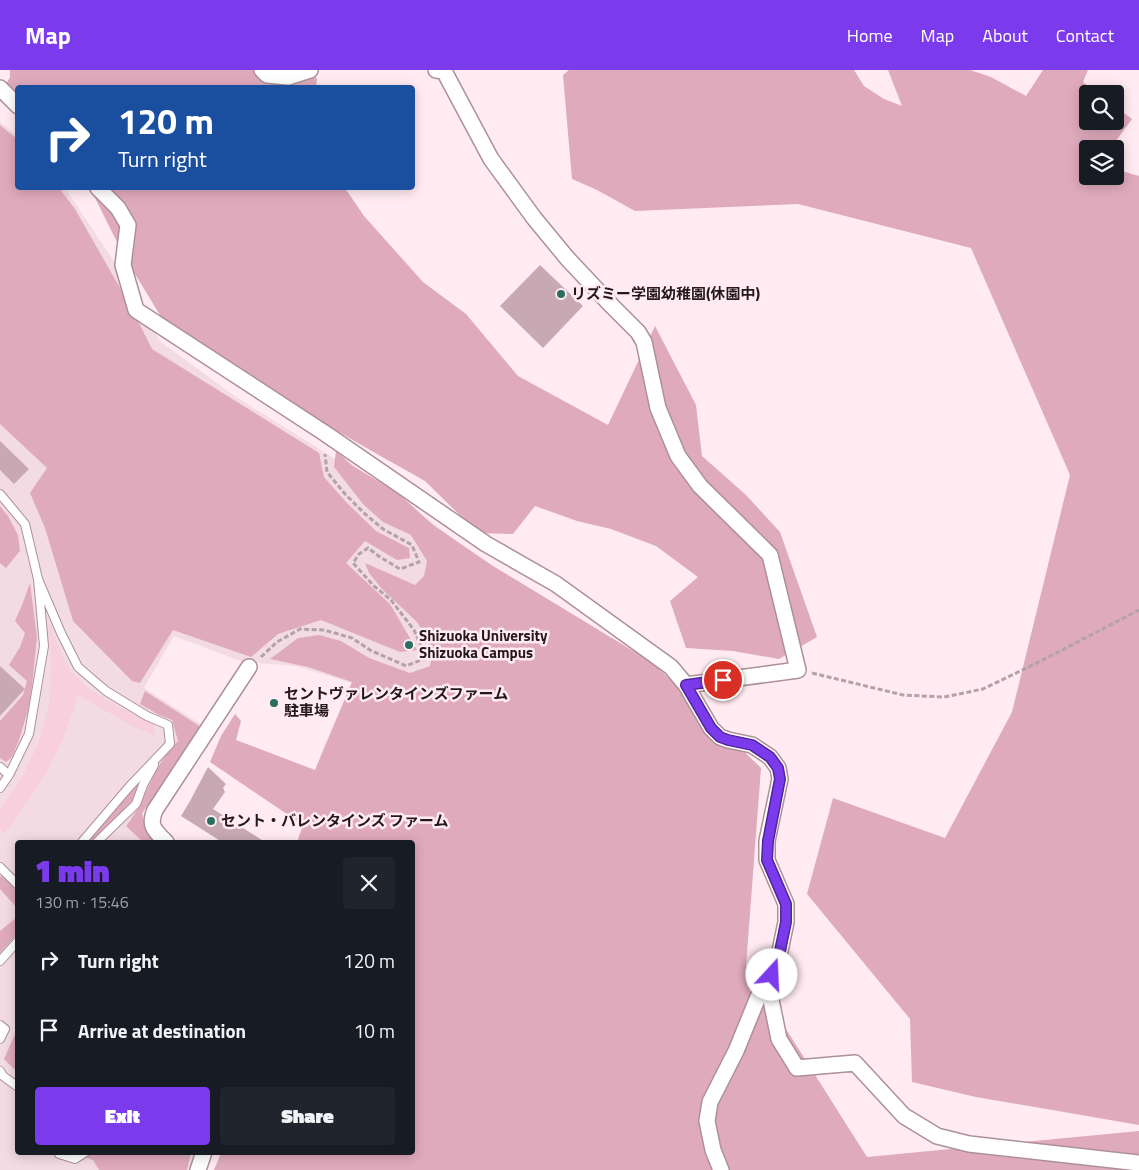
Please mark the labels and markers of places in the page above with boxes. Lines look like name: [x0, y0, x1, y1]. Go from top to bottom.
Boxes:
place label: リズミー学園幼稚園(休園中): [571, 282, 761, 305]
marker: リズミー学園幼稚園(休園中): [555, 288, 567, 300]
place label: Shizuoka University Shizuoka Campus: [419, 624, 548, 664]
marker: Shizuoka University Shizuoka Campus: [403, 639, 415, 651]
pin: [702, 659, 744, 701]
place label: セントヴァレンタインズファーム 駐車場: [284, 682, 508, 722]
marker: セントヴァレンタインズファーム 駐車場: [268, 697, 280, 709]
place label: セント・バレンタインズ ファーム: [221, 809, 449, 832]
marker: セント・バレンタインズ ファーム: [205, 815, 217, 827]

